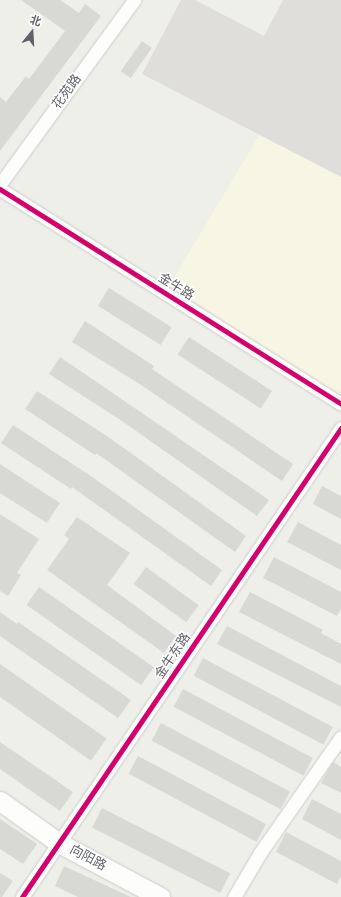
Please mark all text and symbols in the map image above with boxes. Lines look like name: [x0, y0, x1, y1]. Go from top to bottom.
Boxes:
north arrow: [12, 12, 52, 52]
text: 北: [28, 12, 43, 29]
street label: 花苑路: [49, 72, 85, 112]
street label: 金牛路: [155, 270, 197, 304]
street label: 金牛东路: [152, 630, 194, 682]
street label: 向阳路: [67, 842, 109, 874]

